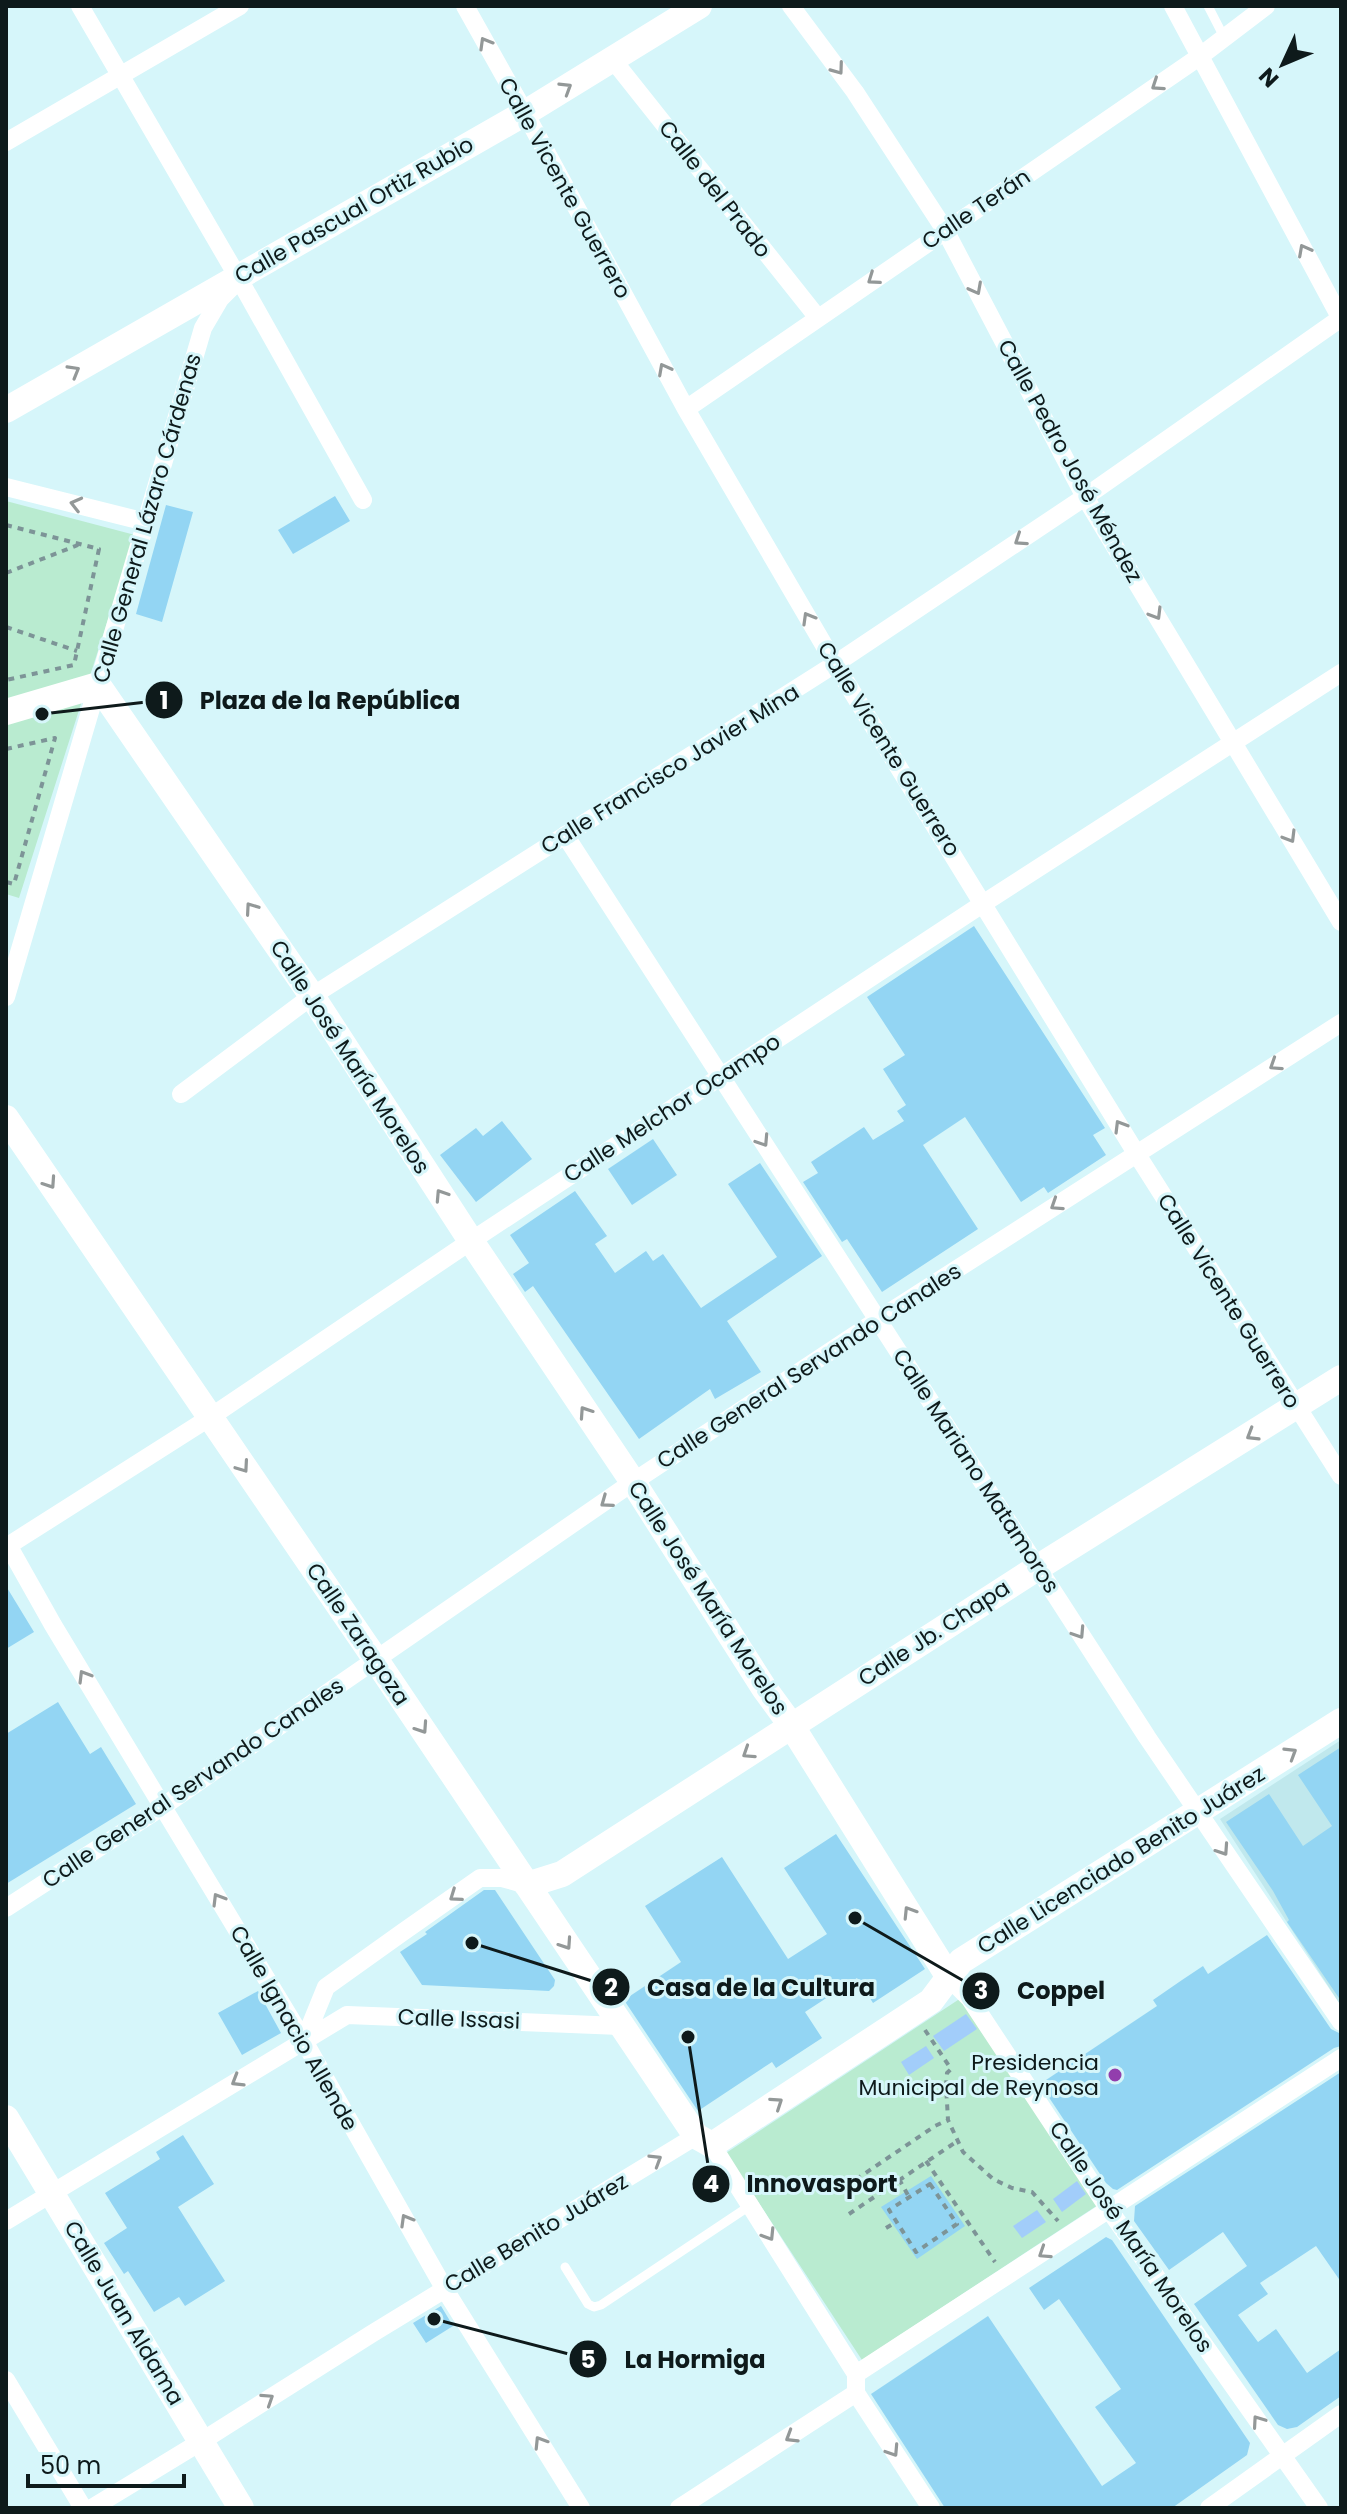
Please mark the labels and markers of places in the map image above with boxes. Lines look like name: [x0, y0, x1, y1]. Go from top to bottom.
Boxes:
callout: Plaza de la República: [144, 676, 477, 724]
callout: Casa de la Cultura: [591, 1963, 891, 2011]
callout: Coppel: [961, 1967, 1121, 2015]
place label: Presidencia Municipal de Reynosa: [858, 2047, 1099, 2103]
marker: Presidencia Municipal de Reynosa: [1106, 2066, 1124, 2084]
callout: Innovasport: [691, 2160, 914, 2208]
callout: La Hormiga: [568, 2335, 781, 2383]

